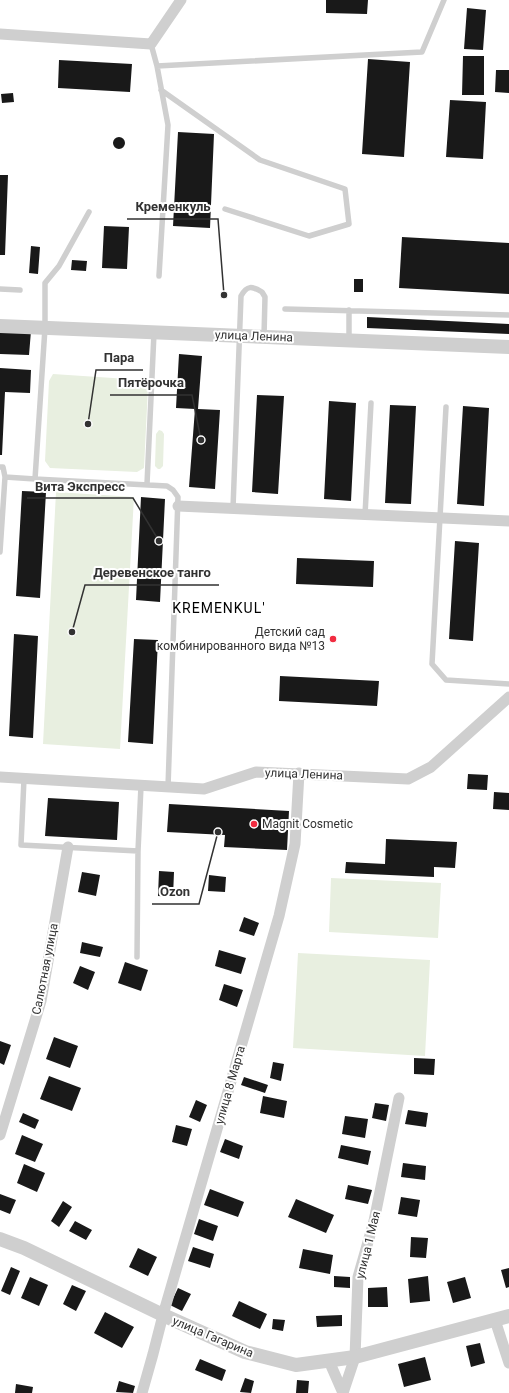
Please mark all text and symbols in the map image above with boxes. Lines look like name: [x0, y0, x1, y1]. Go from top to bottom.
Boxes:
callout: Кременкуль: [127, 194, 218, 219]
text: Кременкуль: [135, 199, 211, 214]
street label: улица Ленина: [215, 328, 293, 344]
callout: Пара: [96, 345, 143, 370]
text: Пара: [104, 350, 134, 365]
callout: Пятёрочка: [110, 370, 192, 395]
text: Пятёрочка: [118, 375, 184, 390]
callout: Вита Экспресс: [27, 473, 133, 498]
text: Вита Экспресс: [35, 479, 125, 494]
callout: Деревенское танго: [85, 560, 219, 585]
text: Деревенское танго: [93, 565, 211, 580]
district label: KREMENKUL': [172, 600, 266, 616]
place label: Детский сад комбинированного вида №13: [157, 625, 325, 653]
marker: Детский сад комбинированного вида №13: [328, 634, 338, 644]
street label: улица Ленина: [265, 766, 343, 782]
place label: Magnit Cosmetic: [262, 817, 353, 831]
marker: Magnit Cosmetic: [249, 819, 259, 829]
callout: Ozon: [152, 879, 199, 904]
text: Ozon: [160, 884, 190, 899]
street label: Салютная улица: [29, 922, 61, 1016]
street label: улица 8 Марта: [212, 1044, 248, 1126]
street label: улица 1 Мая: [353, 1210, 383, 1280]
street label: улица Гагарина: [170, 1314, 256, 1360]

